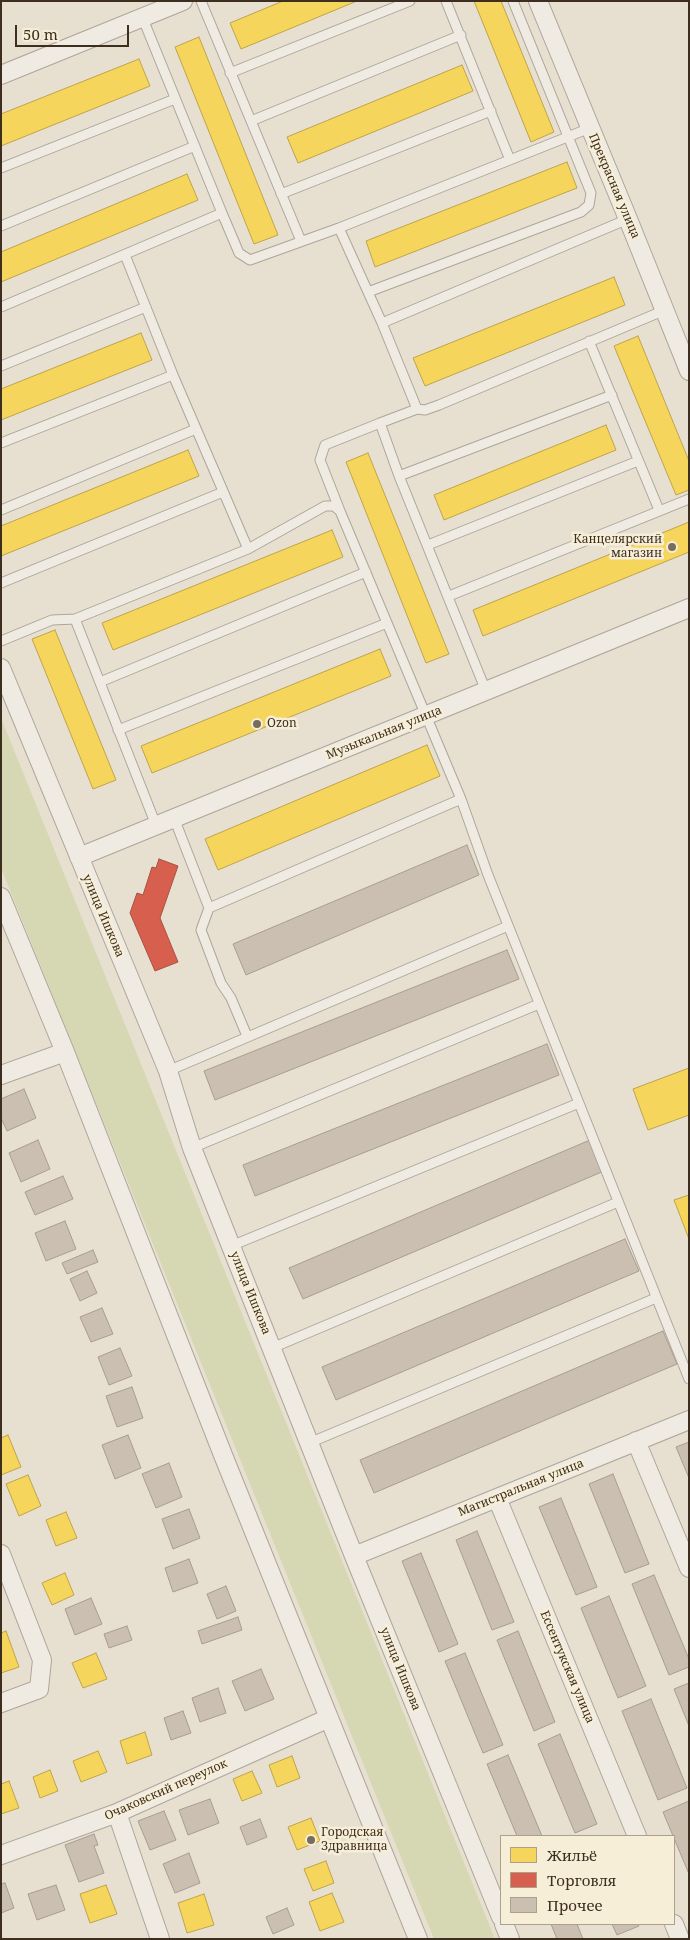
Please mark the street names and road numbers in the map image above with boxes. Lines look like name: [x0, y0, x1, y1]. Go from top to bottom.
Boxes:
street label: Прекрасная улица: [585, 131, 643, 241]
street label: Музыкальная улица: [324, 703, 444, 763]
street label: улица Ишкова: [79, 872, 127, 960]
street label: улица Ишкова: [227, 1249, 273, 1337]
street label: Магистральная улица: [456, 1456, 586, 1520]
street label: Ессентукская улица: [537, 1609, 597, 1725]
street label: улица Ишкова: [377, 1625, 423, 1713]
street label: Очаковский переулок: [102, 1756, 230, 1824]

